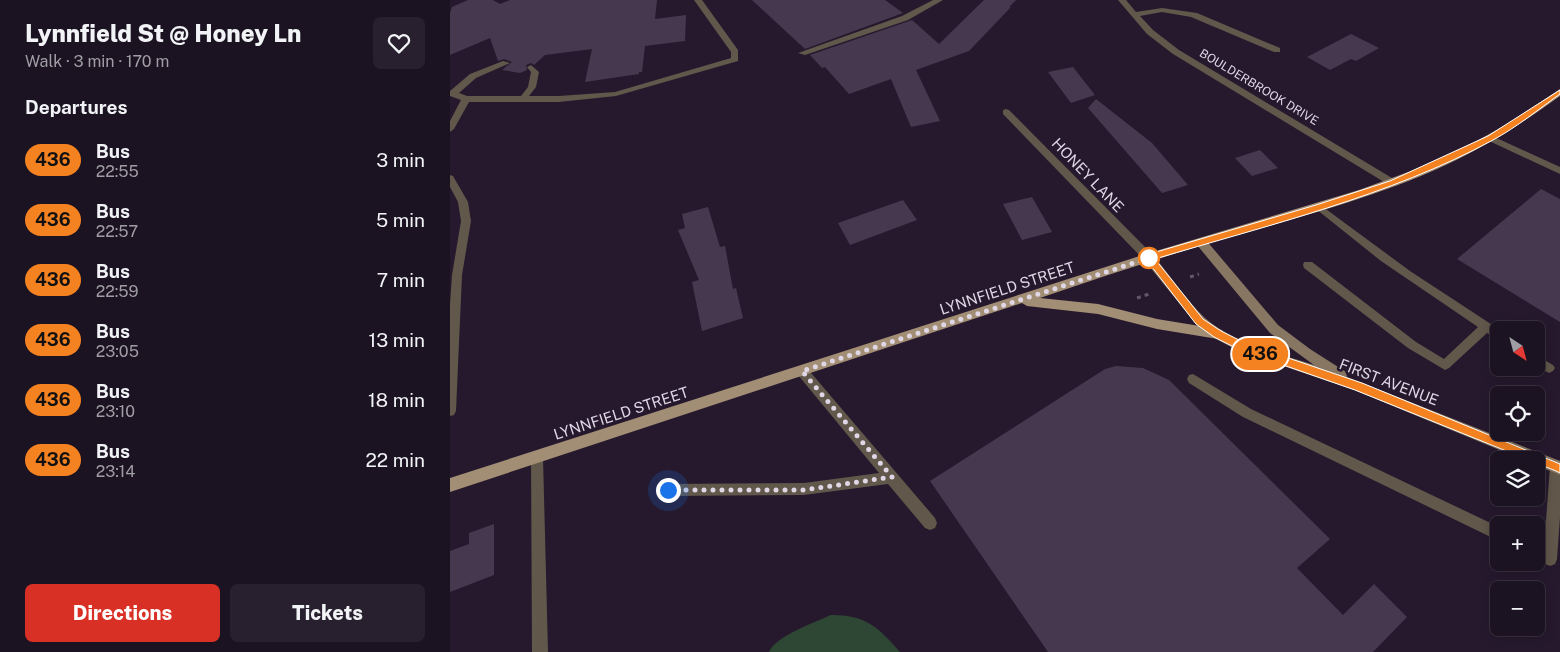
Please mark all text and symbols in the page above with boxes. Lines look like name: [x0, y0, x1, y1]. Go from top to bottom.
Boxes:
button: heart: [373, 17, 425, 69]
text: Lynnfield St @ Honey Ln: [25, 19, 301, 47]
street label: BOULDERBROOK DRIVE: [1197, 46, 1321, 128]
text: Walk · 3 min · 170 m: [25, 52, 169, 71]
text: Departures: [25, 96, 128, 118]
street label: HONEY LANE: [1048, 135, 1128, 215]
text: Bus: [96, 140, 130, 162]
text: 436: [35, 149, 71, 170]
text: 3 min: [376, 149, 425, 171]
text: 22:55: [96, 162, 139, 181]
text: Bus: [96, 200, 130, 222]
text: 436: [35, 209, 71, 230]
text: 5 min: [376, 209, 425, 231]
text: 22:57: [96, 222, 138, 241]
unlabelled marker: [1138, 247, 1160, 269]
street label: LYNNFIELD STREET: [937, 258, 1077, 318]
text: Bus: [96, 260, 130, 282]
text: 436: [35, 269, 71, 290]
text: 7 min: [377, 269, 425, 291]
text: 22:59: [96, 282, 139, 301]
text: Bus: [96, 320, 130, 342]
north arrow: [1490, 321, 1545, 376]
map controls: [1490, 321, 1545, 636]
text: 436: [35, 329, 71, 350]
text: 13 min: [368, 329, 425, 351]
line badge: 436: [1231, 338, 1289, 370]
text: 23:05: [96, 342, 139, 361]
text: 436: [1242, 343, 1278, 364]
street label: FIRST AVENUE: [1337, 355, 1441, 409]
text: Bus: [96, 380, 130, 402]
street label: LYNNFIELD STREET: [551, 383, 691, 443]
button: locate: [1490, 386, 1545, 441]
text: 436: [35, 389, 71, 410]
text: 18 min: [368, 389, 425, 411]
text: 23:10: [96, 402, 135, 421]
text: Bus: [96, 440, 130, 462]
text: 436: [35, 449, 71, 470]
text: 22 min: [366, 449, 425, 471]
button: layers: [1490, 451, 1545, 506]
text: 23:14: [96, 462, 135, 481]
your location: [656, 478, 681, 503]
button: +: [1490, 516, 1545, 571]
button: −: [1490, 581, 1545, 636]
button: Directions: [25, 584, 220, 642]
button: Tickets: [230, 584, 425, 642]

